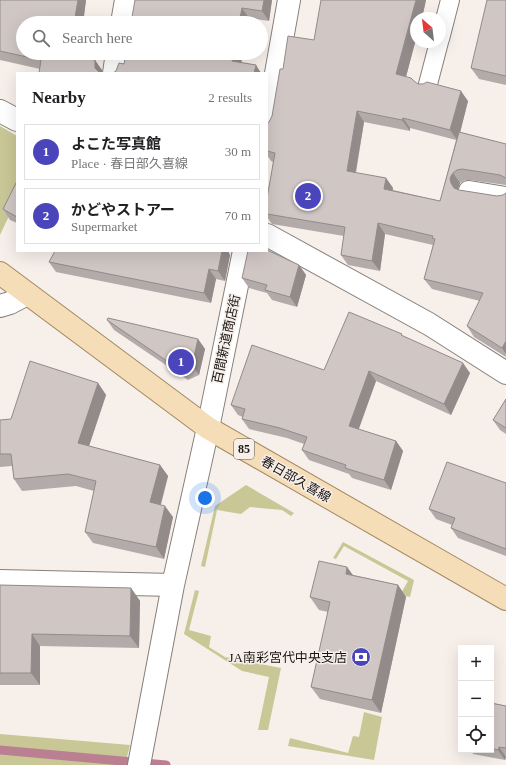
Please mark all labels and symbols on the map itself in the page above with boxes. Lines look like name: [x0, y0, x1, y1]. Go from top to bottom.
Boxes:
north arrow: [410, 12, 446, 48]
pin: 2: [295, 181, 321, 211]
street label: 百間新道商店街: [209, 293, 243, 385]
pin: 1: [168, 347, 194, 377]
road number: 85: [234, 439, 254, 459]
street label: 春日部久喜線: [258, 453, 334, 505]
your location: [195, 488, 215, 508]
bank icon: JA南彩宮代中央支店: [350, 646, 372, 668]
place label: JA南彩宮代中央支店: [229, 650, 347, 665]

